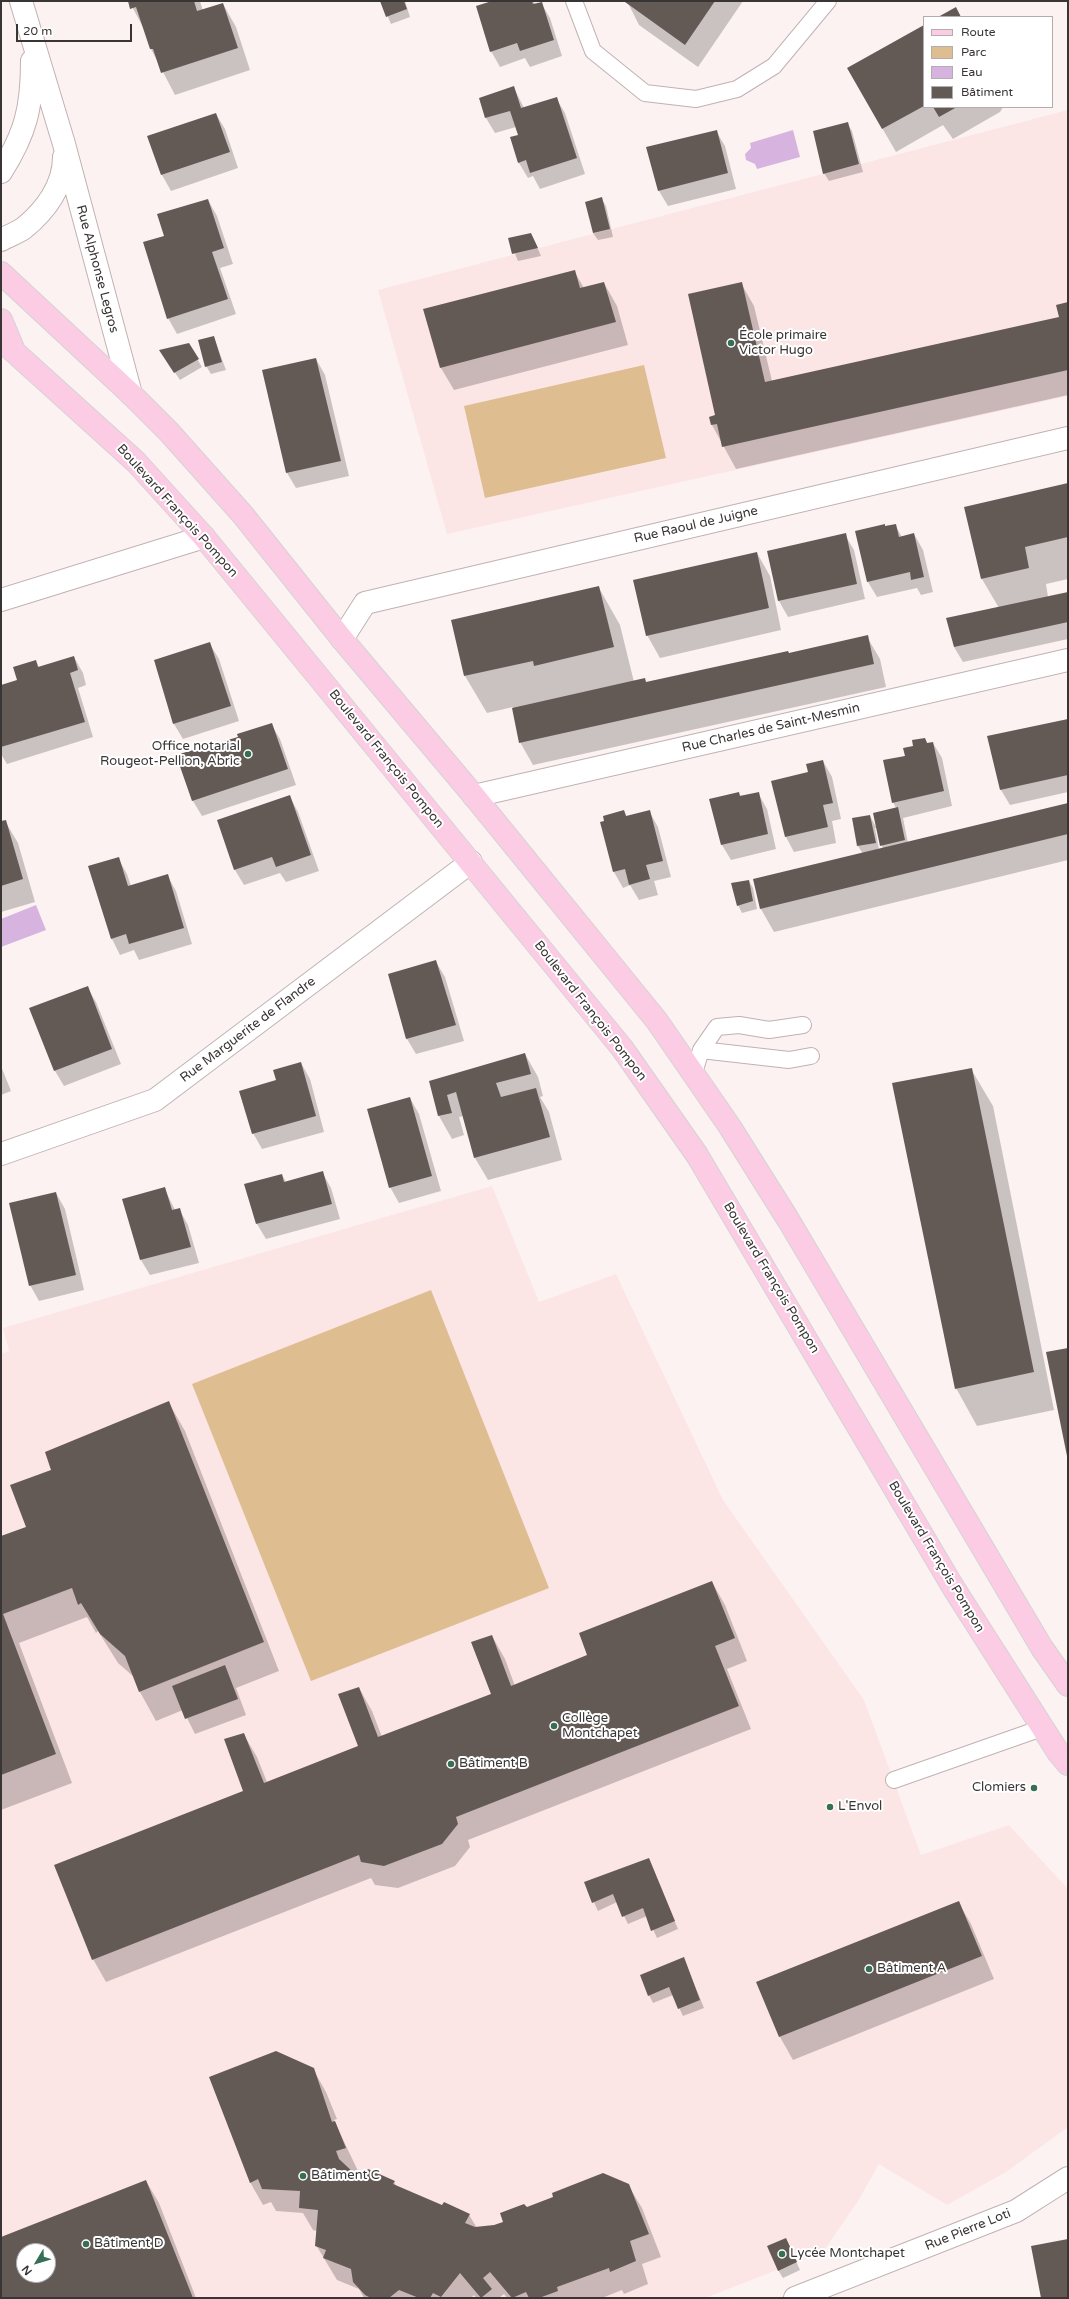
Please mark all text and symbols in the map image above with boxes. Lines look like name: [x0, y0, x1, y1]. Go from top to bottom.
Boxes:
scale bar: [18, 16, 134, 42]
legend: [923, 16, 1053, 108]
text: 20 m: [23, 24, 52, 38]
text: Route: [961, 25, 995, 39]
text: Parc: [961, 45, 986, 59]
text: Eau: [961, 65, 983, 79]
text: Bâtiment: [961, 85, 1013, 99]
street label: Rue Alphonse Legros: [72, 203, 122, 335]
place label: École primaire Victor Hugo: [739, 328, 827, 359]
marker: École primaire Victor Hugo: [726, 338, 736, 348]
street label: Boulevard François Pompon: [113, 441, 241, 581]
street label: Rue Raoul de Juigne: [633, 503, 759, 547]
street label: Boulevard François Pompon: [325, 687, 447, 831]
street label: Rue Charles de Saint-Mesmin: [681, 700, 861, 756]
place label: Office notarial Rougeot-Pellion, Abric: [100, 739, 240, 770]
marker: Office notarial Rougeot-Pellion, Abric: [243, 749, 253, 759]
street label: Boulevard François Pompon: [530, 938, 650, 1084]
street label: Rue Marguerite de Flandre: [177, 974, 319, 1086]
street label: Boulevard François Pompon: [720, 1200, 822, 1356]
street label: Boulevard François Pompon: [885, 1479, 987, 1635]
place label: Collège Montchapet: [562, 1711, 638, 1742]
marker: Collège Montchapet: [549, 1721, 559, 1731]
place label: Bâtiment B: [459, 1756, 528, 1772]
marker: Bâtiment B: [446, 1759, 456, 1769]
place label: Clomiers: [972, 1780, 1026, 1796]
marker: Clomiers: [1029, 1783, 1039, 1793]
place label: L'Envol: [838, 1799, 882, 1815]
marker: L'Envol: [825, 1802, 835, 1812]
place label: Bâtiment A: [877, 1961, 946, 1977]
marker: Bâtiment A: [864, 1964, 874, 1974]
place label: Bâtiment C: [311, 2168, 380, 2184]
marker: Bâtiment C: [298, 2171, 308, 2181]
street label: Rue Pierre Loti: [923, 2206, 1013, 2254]
place label: Bâtiment D: [94, 2236, 164, 2252]
marker: Bâtiment D: [81, 2239, 91, 2249]
north arrow: [16, 2243, 56, 2283]
place label: Lycée Montchapet: [790, 2246, 905, 2262]
marker: Lycée Montchapet: [777, 2249, 787, 2259]
text: N: [19, 2263, 35, 2278]

